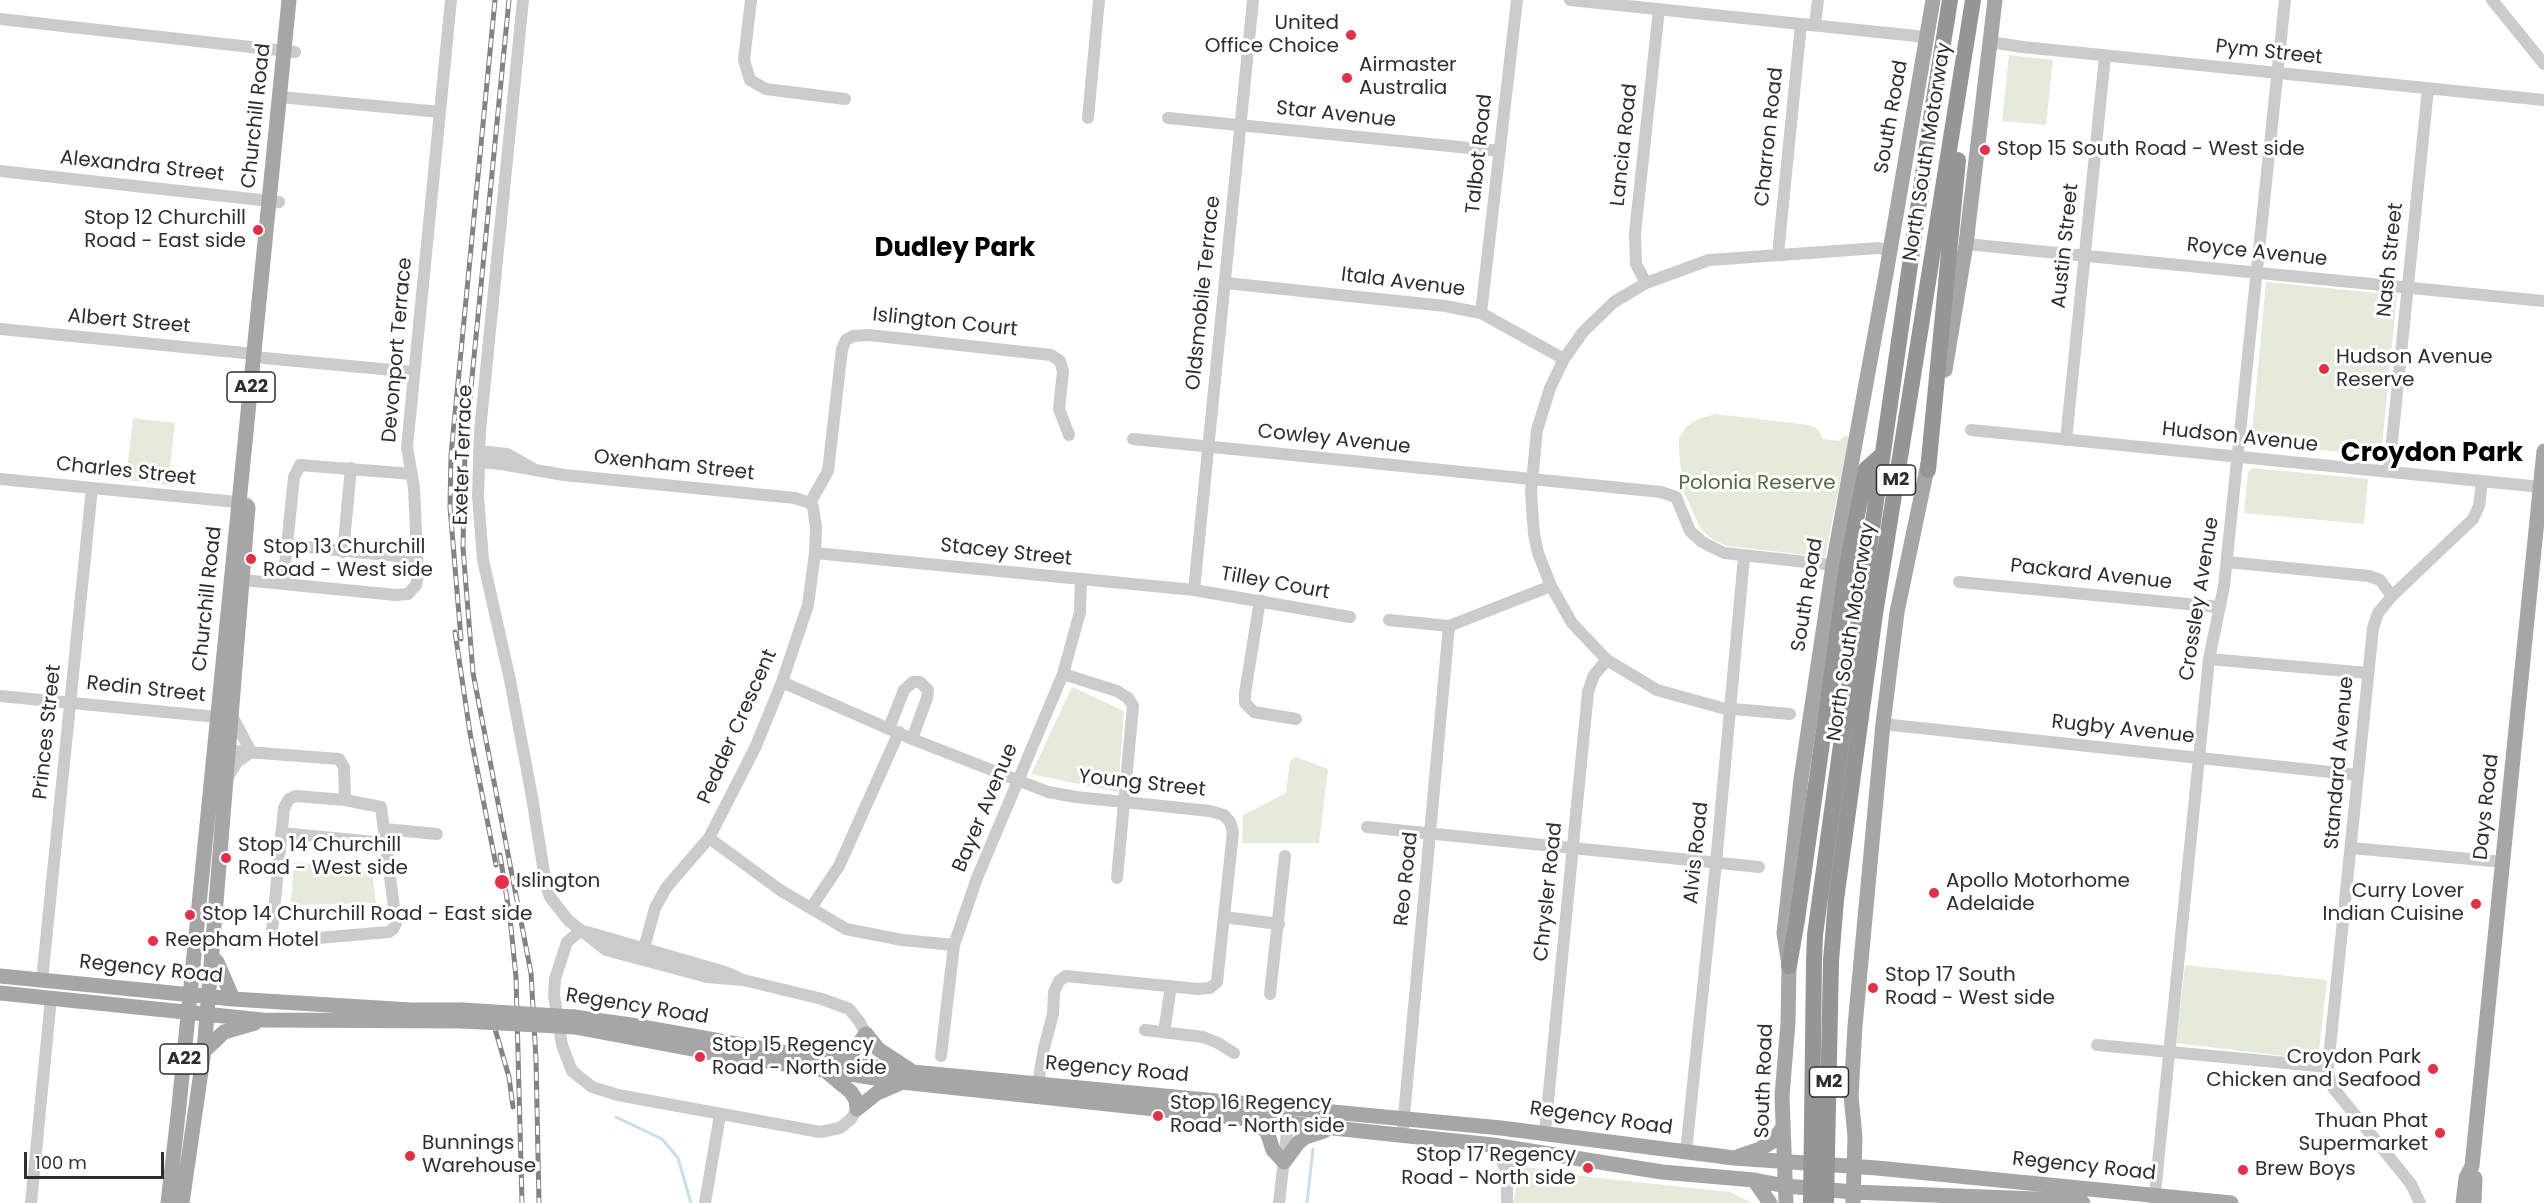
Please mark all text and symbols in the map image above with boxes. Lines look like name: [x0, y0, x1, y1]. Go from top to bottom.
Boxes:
place label: United Office Choice: [1205, 12, 1339, 59]
marker: United Office Choice: [1344, 28, 1358, 42]
street label: Pym Street: [2214, 35, 2324, 71]
street label: North South Motorway: [1899, 41, 1957, 263]
street label: Churchill Road: [237, 42, 277, 190]
place label: Airmaster Australia: [1359, 54, 1457, 101]
street label: South Road: [1870, 58, 1914, 176]
street label: Charron Road: [1751, 66, 1789, 208]
marker: Airmaster Australia: [1340, 71, 1354, 85]
street label: Lancia Road: [1607, 83, 1643, 207]
street label: Talbot Road: [1462, 93, 1498, 215]
street label: Star Avenue: [1275, 97, 1397, 133]
place label: Stop 15 South Road - West side: [1997, 138, 2305, 162]
marker: Stop 15 South Road - West side: [1978, 143, 1992, 157]
street label: Alexandra Street: [59, 146, 225, 188]
street label: Austin Street: [2048, 182, 2084, 310]
street label: Oldsmobile Terrace: [1182, 195, 1226, 391]
street label: Nash Street: [2373, 202, 2409, 318]
place label: Stop 12 Churchill Road - East side: [84, 207, 246, 254]
marker: Stop 12 Churchill Road - East side: [251, 223, 265, 237]
district label: Dudley Park: [875, 233, 1035, 265]
street label: Royce Avenue: [2186, 234, 2328, 272]
street label: Devonport Terrace: [378, 256, 418, 444]
street label: Itala Avenue: [1340, 263, 1466, 303]
street label: Islington Court: [871, 303, 1019, 343]
street label: Albert Street: [67, 305, 191, 339]
place label: Hudson Avenue Reserve: [2336, 346, 2493, 393]
marker: Hudson Avenue Reserve: [2317, 362, 2331, 376]
road number: A22: [227, 372, 275, 402]
street label: Exeter Terrace: [450, 384, 478, 526]
street label: Hudson Avenue: [2161, 418, 2319, 458]
street label: Cowley Avenue: [1256, 420, 1412, 460]
district label: Croydon Park: [2341, 438, 2523, 470]
street label: Oxenham Street: [593, 446, 755, 486]
street label: Charles Street: [55, 453, 197, 491]
road number: M2: [1876, 465, 1916, 495]
park label: Polonia Reserve: [1678, 472, 1836, 496]
street label: Crossley Avenue: [2175, 515, 2225, 683]
street label: North South Motorway: [1823, 521, 1881, 743]
street label: Churchill Road: [188, 525, 228, 673]
street label: Stacey Street: [939, 534, 1073, 572]
place label: Stop 13 Churchill Road - West side: [263, 536, 433, 583]
street label: South Road: [1787, 536, 1829, 654]
marker: Stop 13 Churchill Road - West side: [244, 552, 258, 566]
street label: Packard Avenue: [2009, 555, 2173, 595]
street label: Tilley Court: [1219, 563, 1331, 605]
street label: Pedder Crescent: [693, 646, 783, 808]
street label: Princes Street: [29, 663, 67, 801]
street label: Redin Street: [85, 672, 207, 708]
street label: Standard Avenue: [2320, 675, 2360, 851]
street label: Rugby Avenue: [2050, 711, 2196, 749]
street label: Bayer Avenue: [948, 740, 1024, 876]
street label: Days Road: [2469, 753, 2505, 861]
street label: Young Street: [1077, 765, 1207, 803]
street label: Alvis Road: [1680, 801, 1714, 905]
street label: Chrysler Road: [1530, 821, 1568, 963]
street label: Reo Road: [1390, 831, 1424, 927]
place label: Stop 14 Churchill Road - West side: [238, 834, 408, 881]
marker: Stop 14 Churchill Road - West side: [219, 851, 233, 865]
place label: Islington: [516, 870, 600, 894]
place label: Apollo Motorhome Adelaide: [1946, 870, 2130, 917]
marker: Islington: [493, 873, 511, 891]
place label: Curry Lover Indian Cuisine: [2322, 880, 2464, 927]
marker: Apollo Motorhome Adelaide: [1927, 886, 1941, 900]
marker: Curry Lover Indian Cuisine: [2469, 897, 2483, 911]
place label: Stop 14 Churchill Road - East side: [202, 903, 532, 927]
marker: Stop 14 Churchill Road - East side: [183, 908, 197, 922]
place label: Reepham Hotel: [165, 929, 319, 953]
marker: Reepham Hotel: [146, 934, 160, 948]
street label: Regency Road: [78, 951, 224, 989]
place label: Stop 17 South Road - West side: [1885, 964, 2055, 1011]
marker: Stop 17 South Road - West side: [1866, 981, 1880, 995]
street label: Regency Road: [564, 984, 710, 1030]
street label: South Road: [1751, 1023, 1779, 1139]
place label: Stop 15 Regency Road - North side: [712, 1034, 887, 1081]
road number: A22: [160, 1044, 208, 1074]
place label: Croydon Park Chicken and Seafood: [2206, 1046, 2421, 1093]
marker: Stop 15 Regency Road - North side: [693, 1050, 707, 1064]
street label: Regency Road: [1044, 1052, 1190, 1088]
marker: Croydon Park Chicken and Seafood: [2426, 1062, 2440, 1076]
road number: M2: [1810, 1067, 1848, 1097]
place label: Stop 16 Regency Road - North side: [1170, 1092, 1345, 1139]
street label: Regency Road: [1528, 1097, 1674, 1141]
marker: Stop 16 Regency Road - North side: [1151, 1109, 1165, 1123]
place label: Thuan Phat Supermarket: [2299, 1110, 2428, 1157]
marker: Thuan Phat Supermarket: [2433, 1126, 2447, 1140]
place label: Bunnings Warehouse: [422, 1132, 536, 1179]
scale bar: [27, 1140, 166, 1178]
place label: Stop 17 Regency Road - North side: [1401, 1144, 1576, 1191]
street label: Regency Road: [2011, 1148, 2157, 1186]
marker: Bunnings Warehouse: [403, 1149, 417, 1163]
text: 100 m: [35, 1150, 87, 1175]
place label: Brew Boys: [2255, 1158, 2356, 1182]
marker: Stop 17 Regency Road - North side: [1581, 1161, 1595, 1175]
marker: Brew Boys: [2236, 1163, 2250, 1177]

